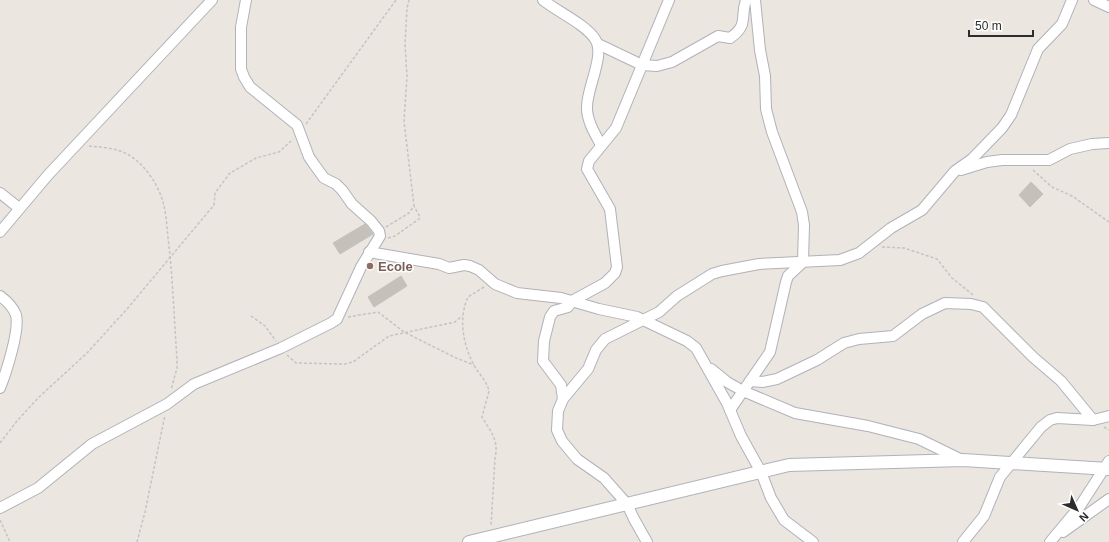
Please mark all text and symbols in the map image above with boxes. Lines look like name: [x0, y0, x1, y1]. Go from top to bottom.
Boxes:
scale bar: [969, 12, 1033, 38]
text: 50 m: [975, 19, 1002, 33]
place label: Ecole: [378, 259, 413, 274]
marker: Ecole: [365, 261, 375, 271]
north arrow: [1057, 490, 1097, 530]
text: N: [1077, 510, 1091, 524]

